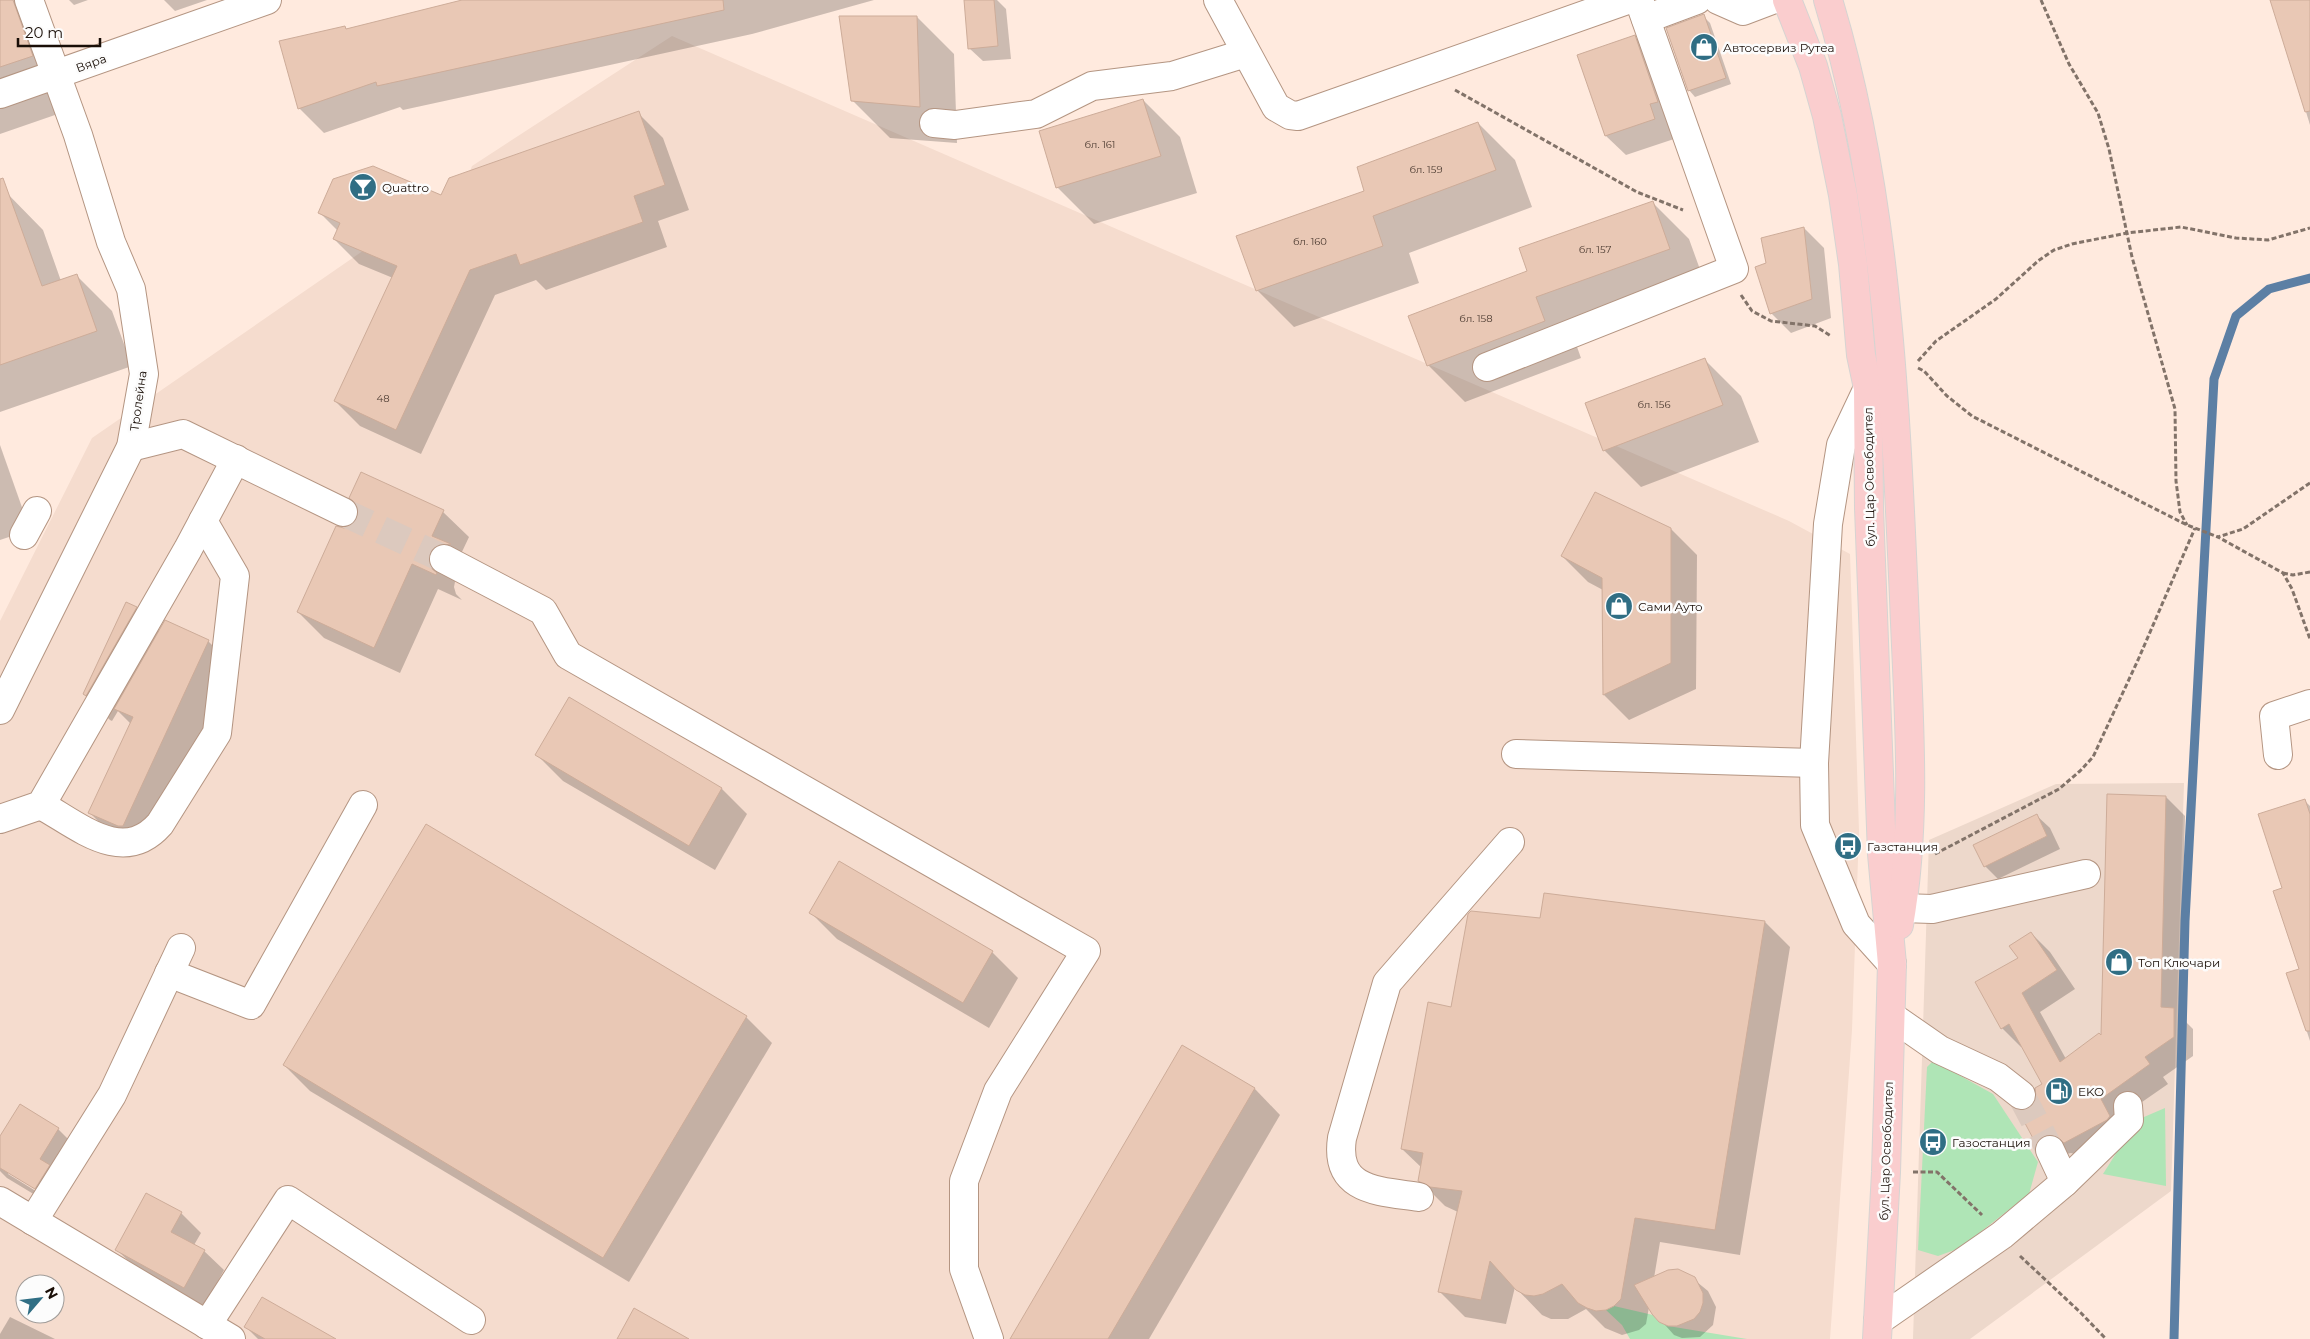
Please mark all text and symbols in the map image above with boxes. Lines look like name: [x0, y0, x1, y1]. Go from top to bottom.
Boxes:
scale bar: [18, 15, 100, 47]
text: 20 m: [25, 23, 63, 42]
shop icon: Автосервиз Рутеа: [1689, 32, 1719, 62]
place label: Автосервиз Рутеа: [1723, 40, 1834, 55]
street label: Вяра: [74, 51, 108, 75]
house number: бл. 161: [1085, 138, 1115, 151]
house number: бл. 159: [1410, 163, 1442, 176]
bar icon: Quattro: [348, 172, 378, 202]
place label: Quattro: [382, 180, 429, 195]
house number: бл. 160: [1293, 235, 1327, 248]
house number: бл. 157: [1579, 243, 1611, 256]
house number: бл. 158: [1459, 312, 1493, 325]
street label: Тролейна: [126, 370, 150, 432]
house number: 48: [376, 392, 390, 405]
house number: бл. 156: [1638, 398, 1670, 411]
street label: бул. Цар Освободител: [1860, 407, 1878, 547]
shop icon: Сами Ауто: [1604, 591, 1634, 621]
place label: Сами Ауто: [1638, 599, 1703, 614]
bus stop icon: Газстанция: [1833, 831, 1863, 861]
place label: Газстанция: [1867, 839, 1938, 854]
shop icon: Топ Ключари: [2104, 947, 2134, 977]
place label: Топ Ключари: [2138, 955, 2220, 970]
fuel station icon: EKO: [2044, 1076, 2074, 1106]
street label: бул. Цар Освободител: [1876, 1081, 1896, 1221]
place label: EKO: [2078, 1084, 2104, 1099]
bus stop icon: Газoстанция: [1918, 1127, 1948, 1157]
place label: Газoстанция: [1952, 1135, 2031, 1150]
north arrow: [15, 1274, 65, 1324]
text: N: [41, 1284, 62, 1302]

